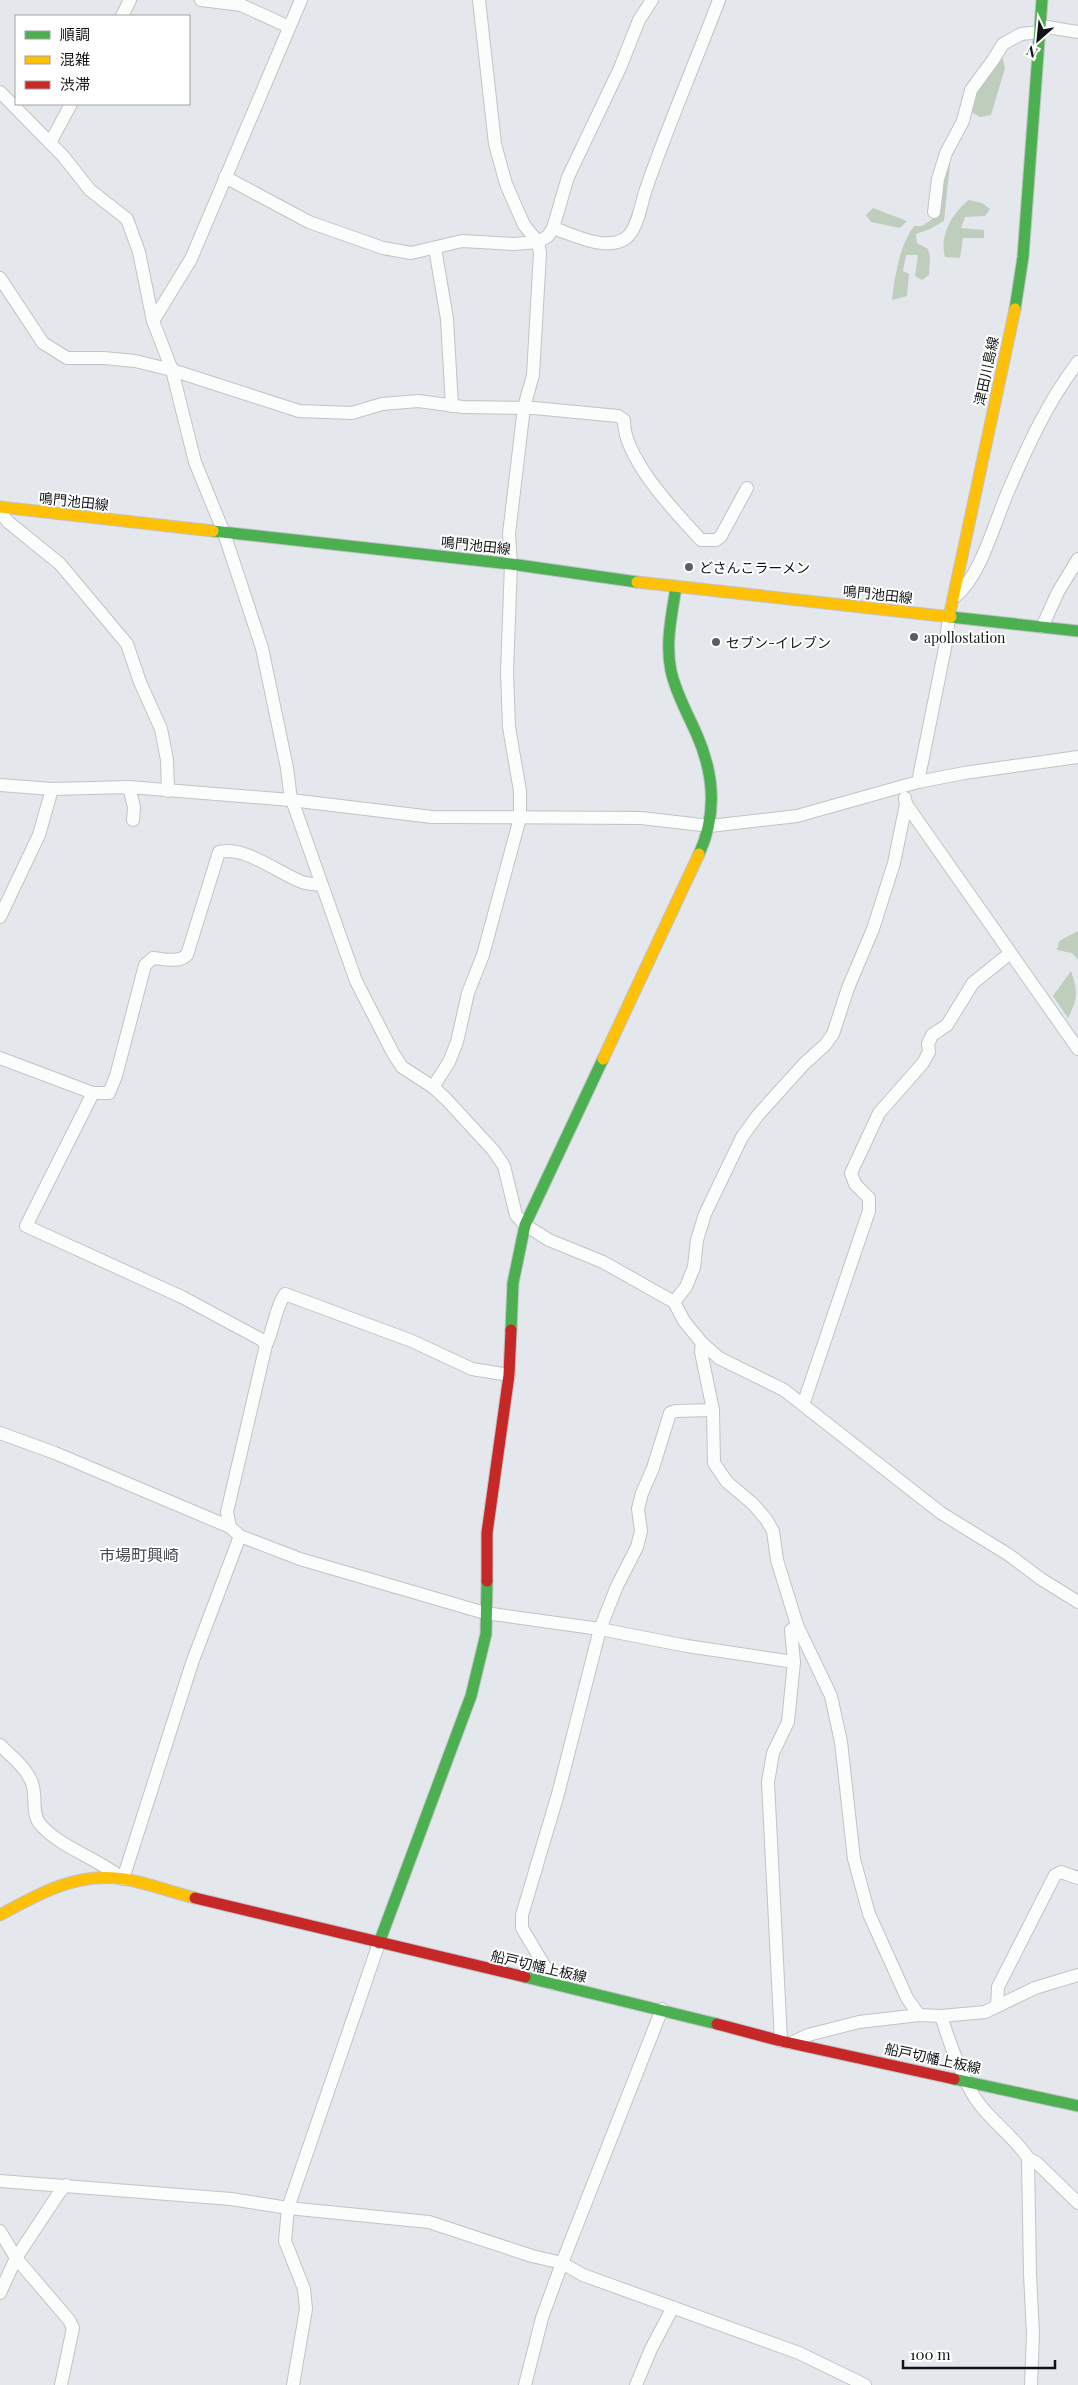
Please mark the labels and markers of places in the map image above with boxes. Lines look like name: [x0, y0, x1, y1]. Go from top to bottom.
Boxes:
place label: どさんこラーメン: [699, 558, 810, 577]
marker: どさんこラーメン: [683, 561, 695, 573]
place label: apollostation: [924, 628, 1006, 647]
marker: apollostation: [908, 631, 920, 643]
place label: セブン-イレブン: [726, 633, 831, 652]
marker: セブン-イレブン: [710, 636, 722, 648]

